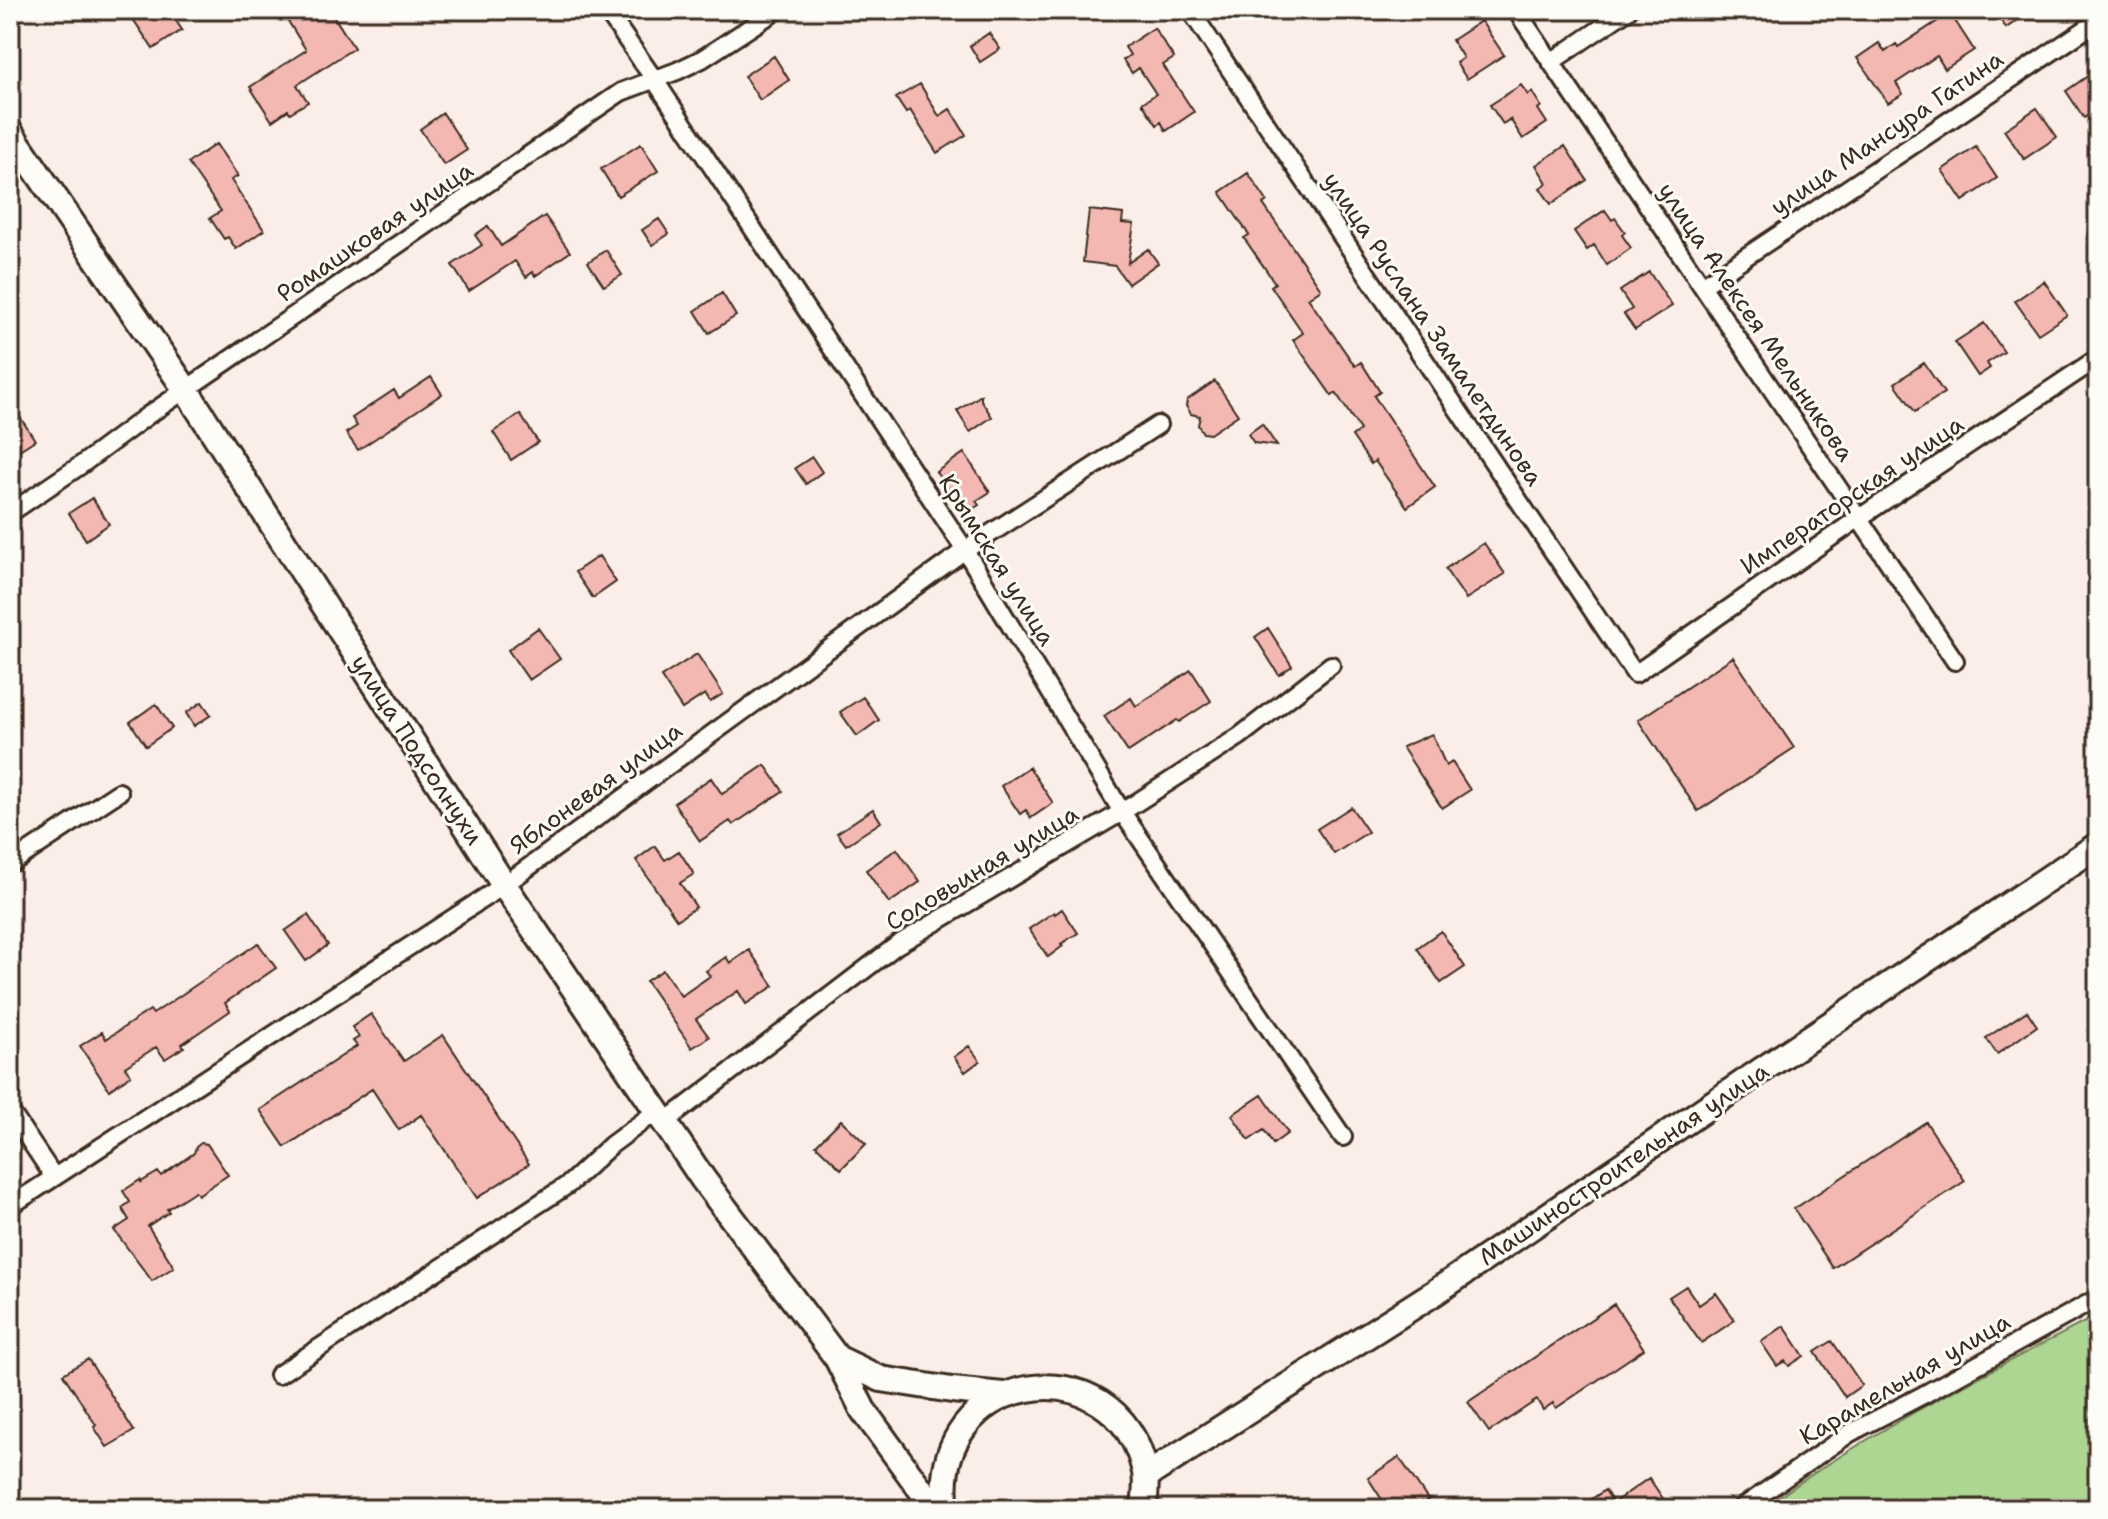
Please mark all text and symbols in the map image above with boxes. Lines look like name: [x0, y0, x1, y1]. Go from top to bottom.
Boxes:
street label: улица Мансура Гатина: [1764, 43, 2010, 223]
street label: Ромашковая улица: [271, 154, 480, 310]
street label: улица Руслана Замалетдинова: [1316, 166, 1550, 492]
street label: улица Алексея Мельникова: [1651, 176, 1861, 468]
street label: Императорская улица: [1734, 408, 1970, 582]
street label: Крымская улица: [931, 468, 1063, 652]
street label: улица Подсолнухи: [344, 649, 490, 851]
street label: Яблоневая улица: [503, 715, 689, 861]
street label: Соловьиная улица: [880, 798, 1084, 938]
street label: Машиностроительная улица: [1473, 1055, 1775, 1273]
street label: Карамельная улица: [1794, 1306, 2016, 1452]

